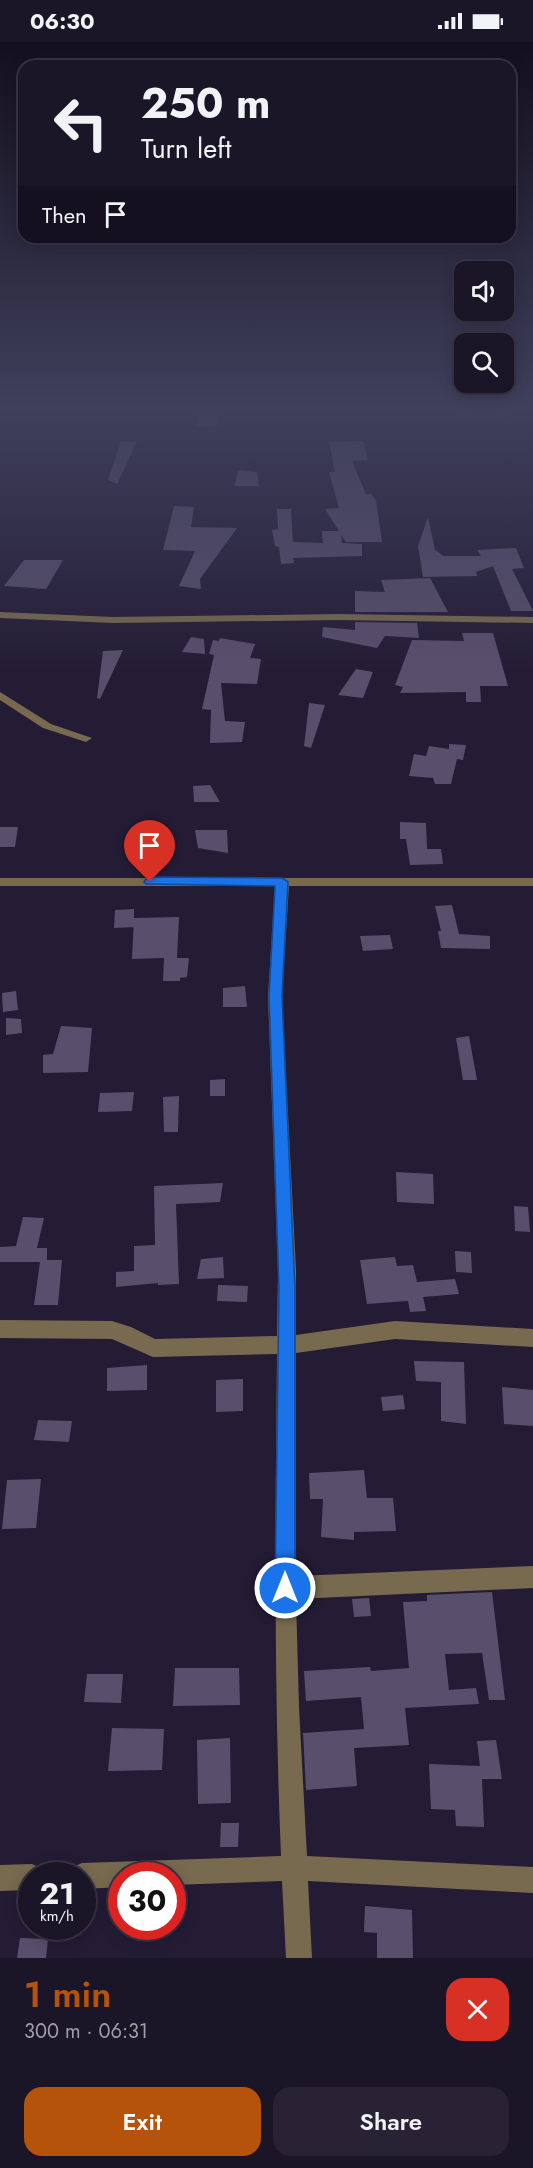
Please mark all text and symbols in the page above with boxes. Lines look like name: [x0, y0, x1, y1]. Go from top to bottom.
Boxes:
text: 06:30: [30, 5, 95, 37]
text: 250 m: [141, 73, 271, 134]
icon: left: [42, 84, 120, 162]
text: Turn left: [141, 129, 231, 168]
icon: arrive: [99, 198, 132, 231]
text: Then: [42, 199, 87, 231]
map controls: [454, 261, 514, 393]
button: sound: [454, 261, 514, 321]
button: search: [454, 333, 514, 393]
pin: [124, 820, 175, 882]
icon: arrive: [133, 829, 166, 862]
position arrow: [253, 1556, 317, 1620]
speed limit sign: 30: [108, 1862, 186, 1940]
text: 21: [40, 1872, 74, 1915]
text: km/h: [40, 1905, 74, 1927]
text: 1 min: [24, 1968, 111, 2020]
button: close: [446, 1978, 509, 2041]
text: 300 m · 06:31: [24, 2017, 148, 2046]
button: Exit: [24, 2087, 261, 2156]
button: Share: [273, 2087, 509, 2156]

